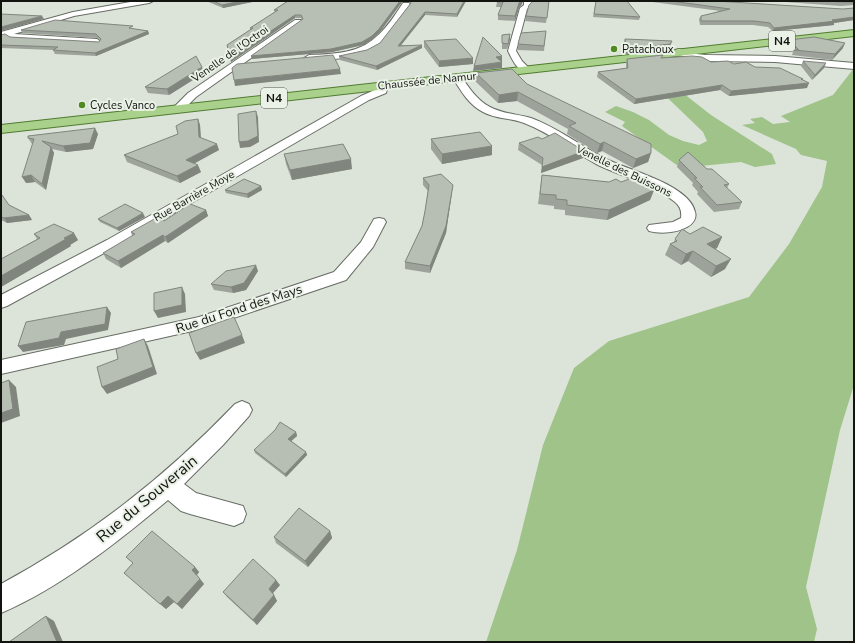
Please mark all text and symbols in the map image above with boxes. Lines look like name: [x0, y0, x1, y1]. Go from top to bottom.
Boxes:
street label: Venelle de l'Octroi: [188, 22, 271, 87]
road number: N4: [769, 31, 795, 51]
place label: Patachoux: [622, 42, 674, 57]
marker: Patachoux: [609, 44, 619, 54]
street label: Chaussée de Namur: [377, 68, 477, 94]
road number: N4: [261, 88, 287, 108]
place label: Cycles Vanco: [90, 98, 155, 113]
marker: Cycles Vanco: [77, 100, 87, 110]
street label: Venelle des Buissons: [573, 141, 674, 201]
street label: Rue Barrière Moye: [151, 167, 237, 225]
street label: Rue du Fond des Mays: [174, 280, 304, 338]
street label: Rue du Souverain: [92, 450, 202, 548]

